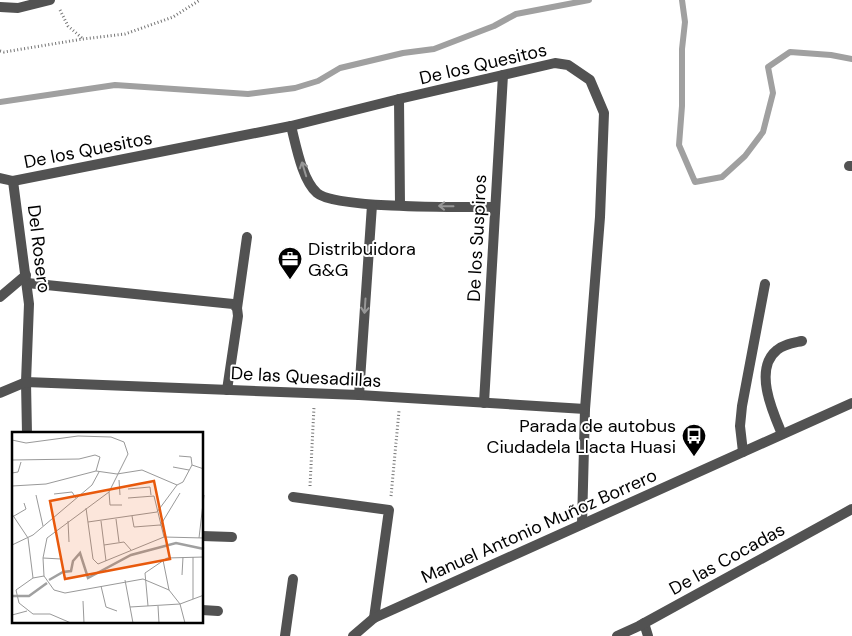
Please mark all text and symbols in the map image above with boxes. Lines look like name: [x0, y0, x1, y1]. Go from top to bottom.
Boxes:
street label: De los Quesitos: [417, 38, 549, 90]
street label: De los Quesitos: [22, 126, 154, 174]
one-way arrow: [298, 161, 308, 177]
street label: De los Suspiros: [462, 174, 492, 302]
one-way arrow: [438, 201, 454, 211]
street label: Del Rosero: [22, 204, 56, 294]
place label: Distribuidora G&G: [308, 237, 416, 282]
office icon: Distribuidora G&G: [277, 246, 303, 280]
one-way arrow: [361, 297, 370, 313]
street label: De las Quesadillas: [230, 361, 382, 393]
place label: Parada de autobus Ciudadela Llacta Huasi: [487, 414, 676, 459]
bus stop icon: Parada de autobus Ciudadela Llacta Huasi: [681, 423, 707, 457]
inset map: [12, 432, 204, 624]
street label: Manuel Antonio Muñoz Borrero: [417, 463, 661, 589]
street label: De las Cocadas: [665, 517, 789, 601]

